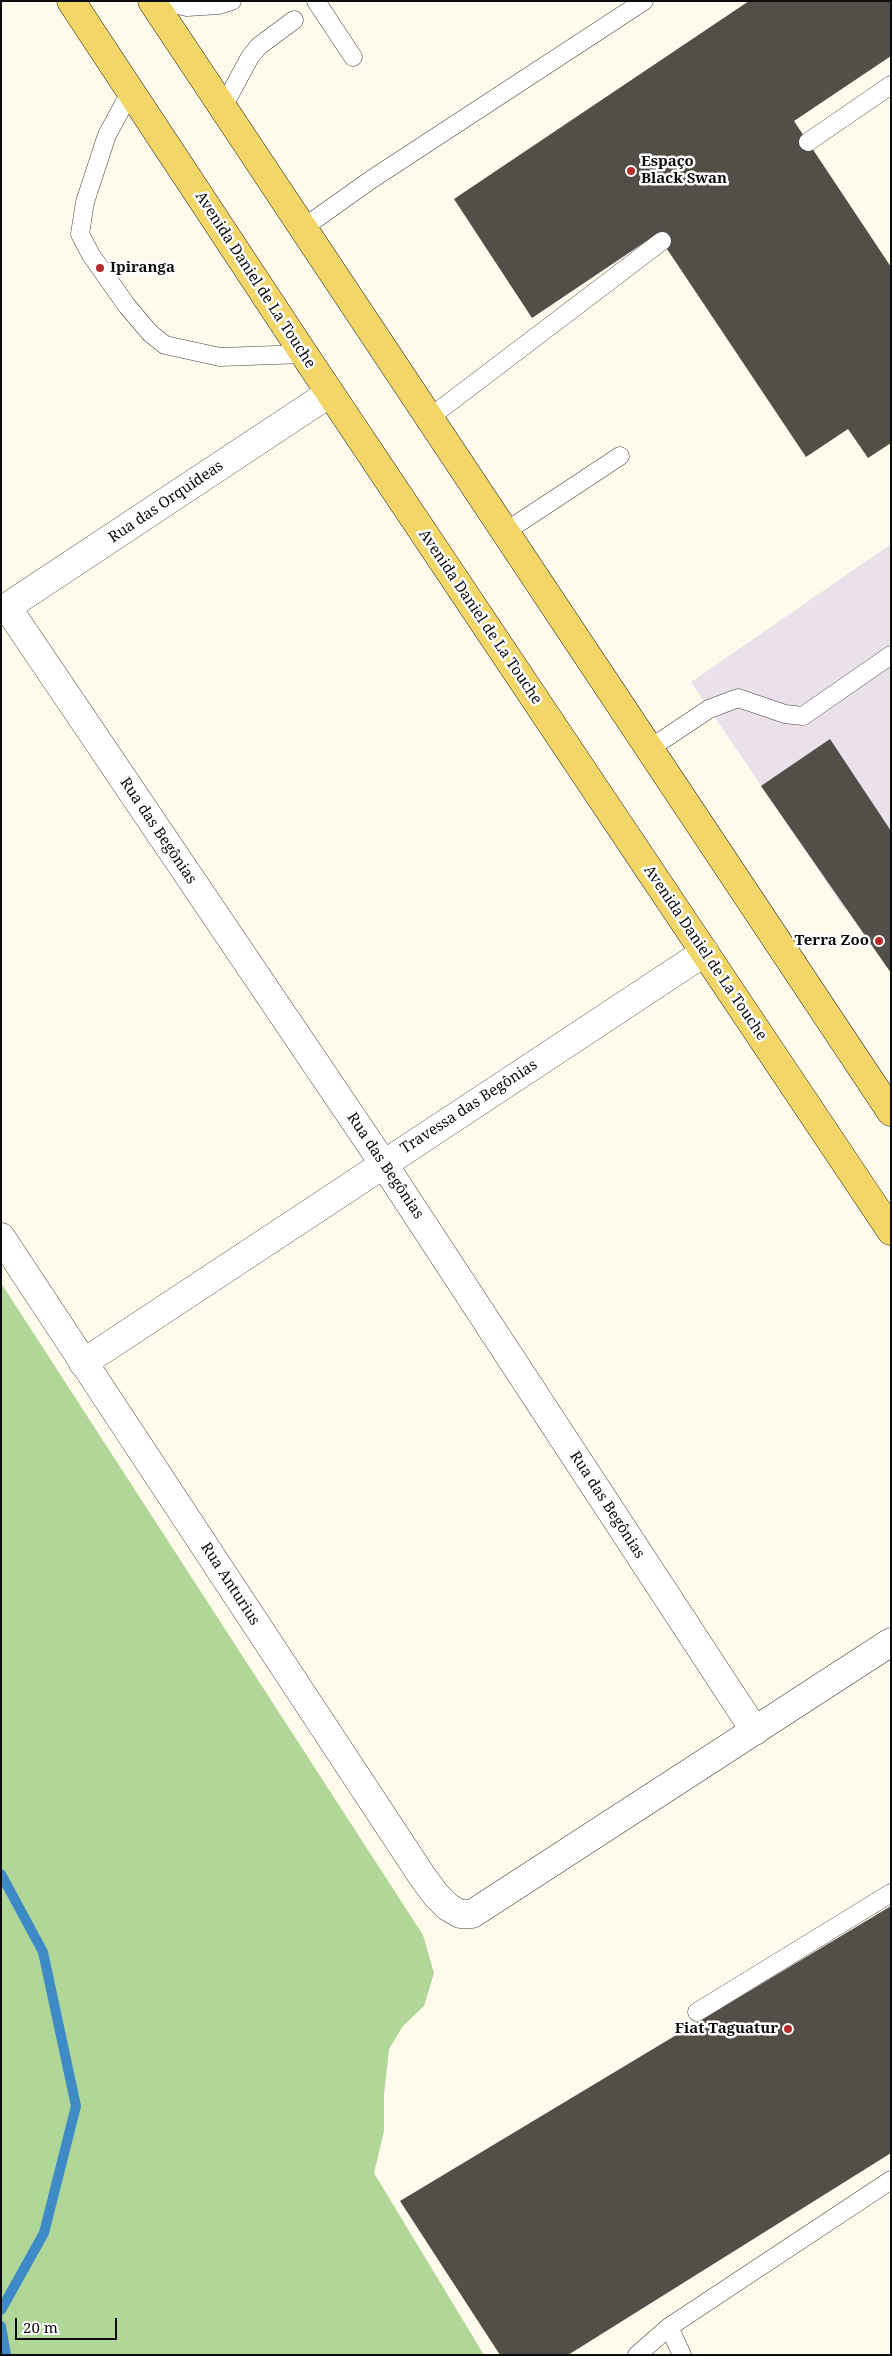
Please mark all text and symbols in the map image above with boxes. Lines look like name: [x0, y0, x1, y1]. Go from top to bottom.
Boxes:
place label: Espaço Black Swan: [641, 153, 727, 188]
marker: Espaço Black Swan: [625, 165, 637, 177]
street label: Avenida Daniel de La Touche: [191, 188, 319, 372]
place label: Ipiranga: [110, 259, 175, 277]
marker: Ipiranga: [94, 262, 106, 274]
street label: Rua das Orquídeas: [105, 457, 227, 547]
street label: Avenida Daniel de La Touche: [415, 526, 545, 708]
street label: Rua das Begônias: [116, 774, 200, 888]
street label: Avenida Daniel de La Touche: [640, 862, 770, 1044]
place label: Terra Zoo: [794, 932, 869, 950]
marker: Terra Zoo: [873, 935, 885, 947]
street label: Travessa das Begônias: [397, 1056, 541, 1158]
street label: Rua das Begônias: [343, 1109, 427, 1223]
street label: Rua das Begônias: [566, 1448, 648, 1562]
street label: Rua Anturius: [197, 1539, 263, 1629]
place label: Fiat Taguatur: [675, 2020, 778, 2038]
marker: Fiat Taguatur: [782, 2023, 794, 2035]
scale bar: [18, 2308, 120, 2340]
text: 20 m: [23, 2317, 58, 2337]

